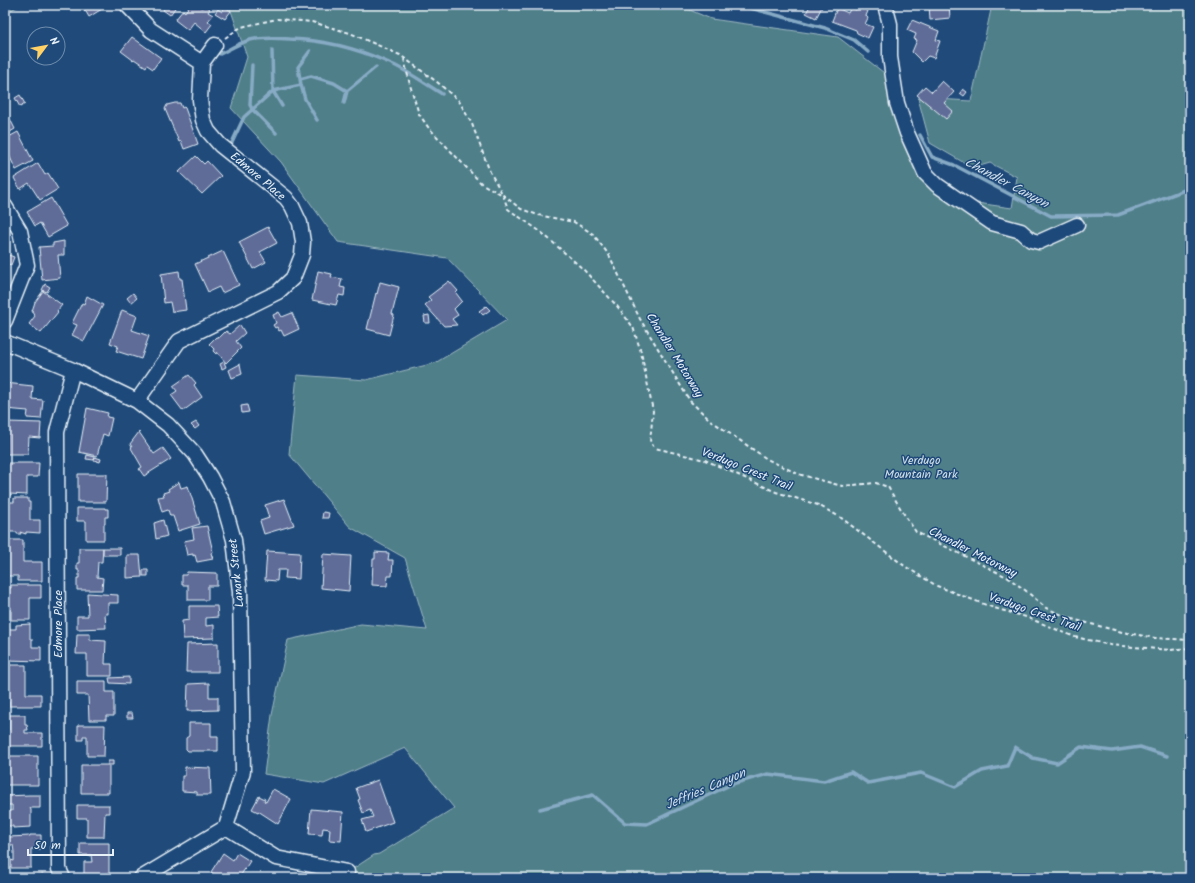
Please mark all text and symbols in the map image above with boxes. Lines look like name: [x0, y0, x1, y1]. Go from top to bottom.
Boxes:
north arrow: [26, 26, 66, 66]
text: N: [44, 34, 63, 49]
street label: Edmore Place: [226, 147, 290, 206]
water label: Chandler Canyon: [961, 152, 1053, 215]
street label: Chandler Motorway: [641, 309, 709, 402]
street label: Verdugo Crest Trail: [699, 443, 795, 496]
park label: Verdugo Mountain Park: [884, 451, 958, 484]
street label: Chandler Motorway: [925, 522, 1021, 583]
street label: Lanark Street: [223, 537, 250, 608]
street label: Verdugo Crest Trail: [986, 588, 1084, 637]
street label: Edmore Place: [49, 589, 68, 658]
water label: Jeffries Canyon: [662, 763, 750, 816]
scale bar: [28, 831, 113, 857]
text: 50 m: [34, 836, 61, 855]

